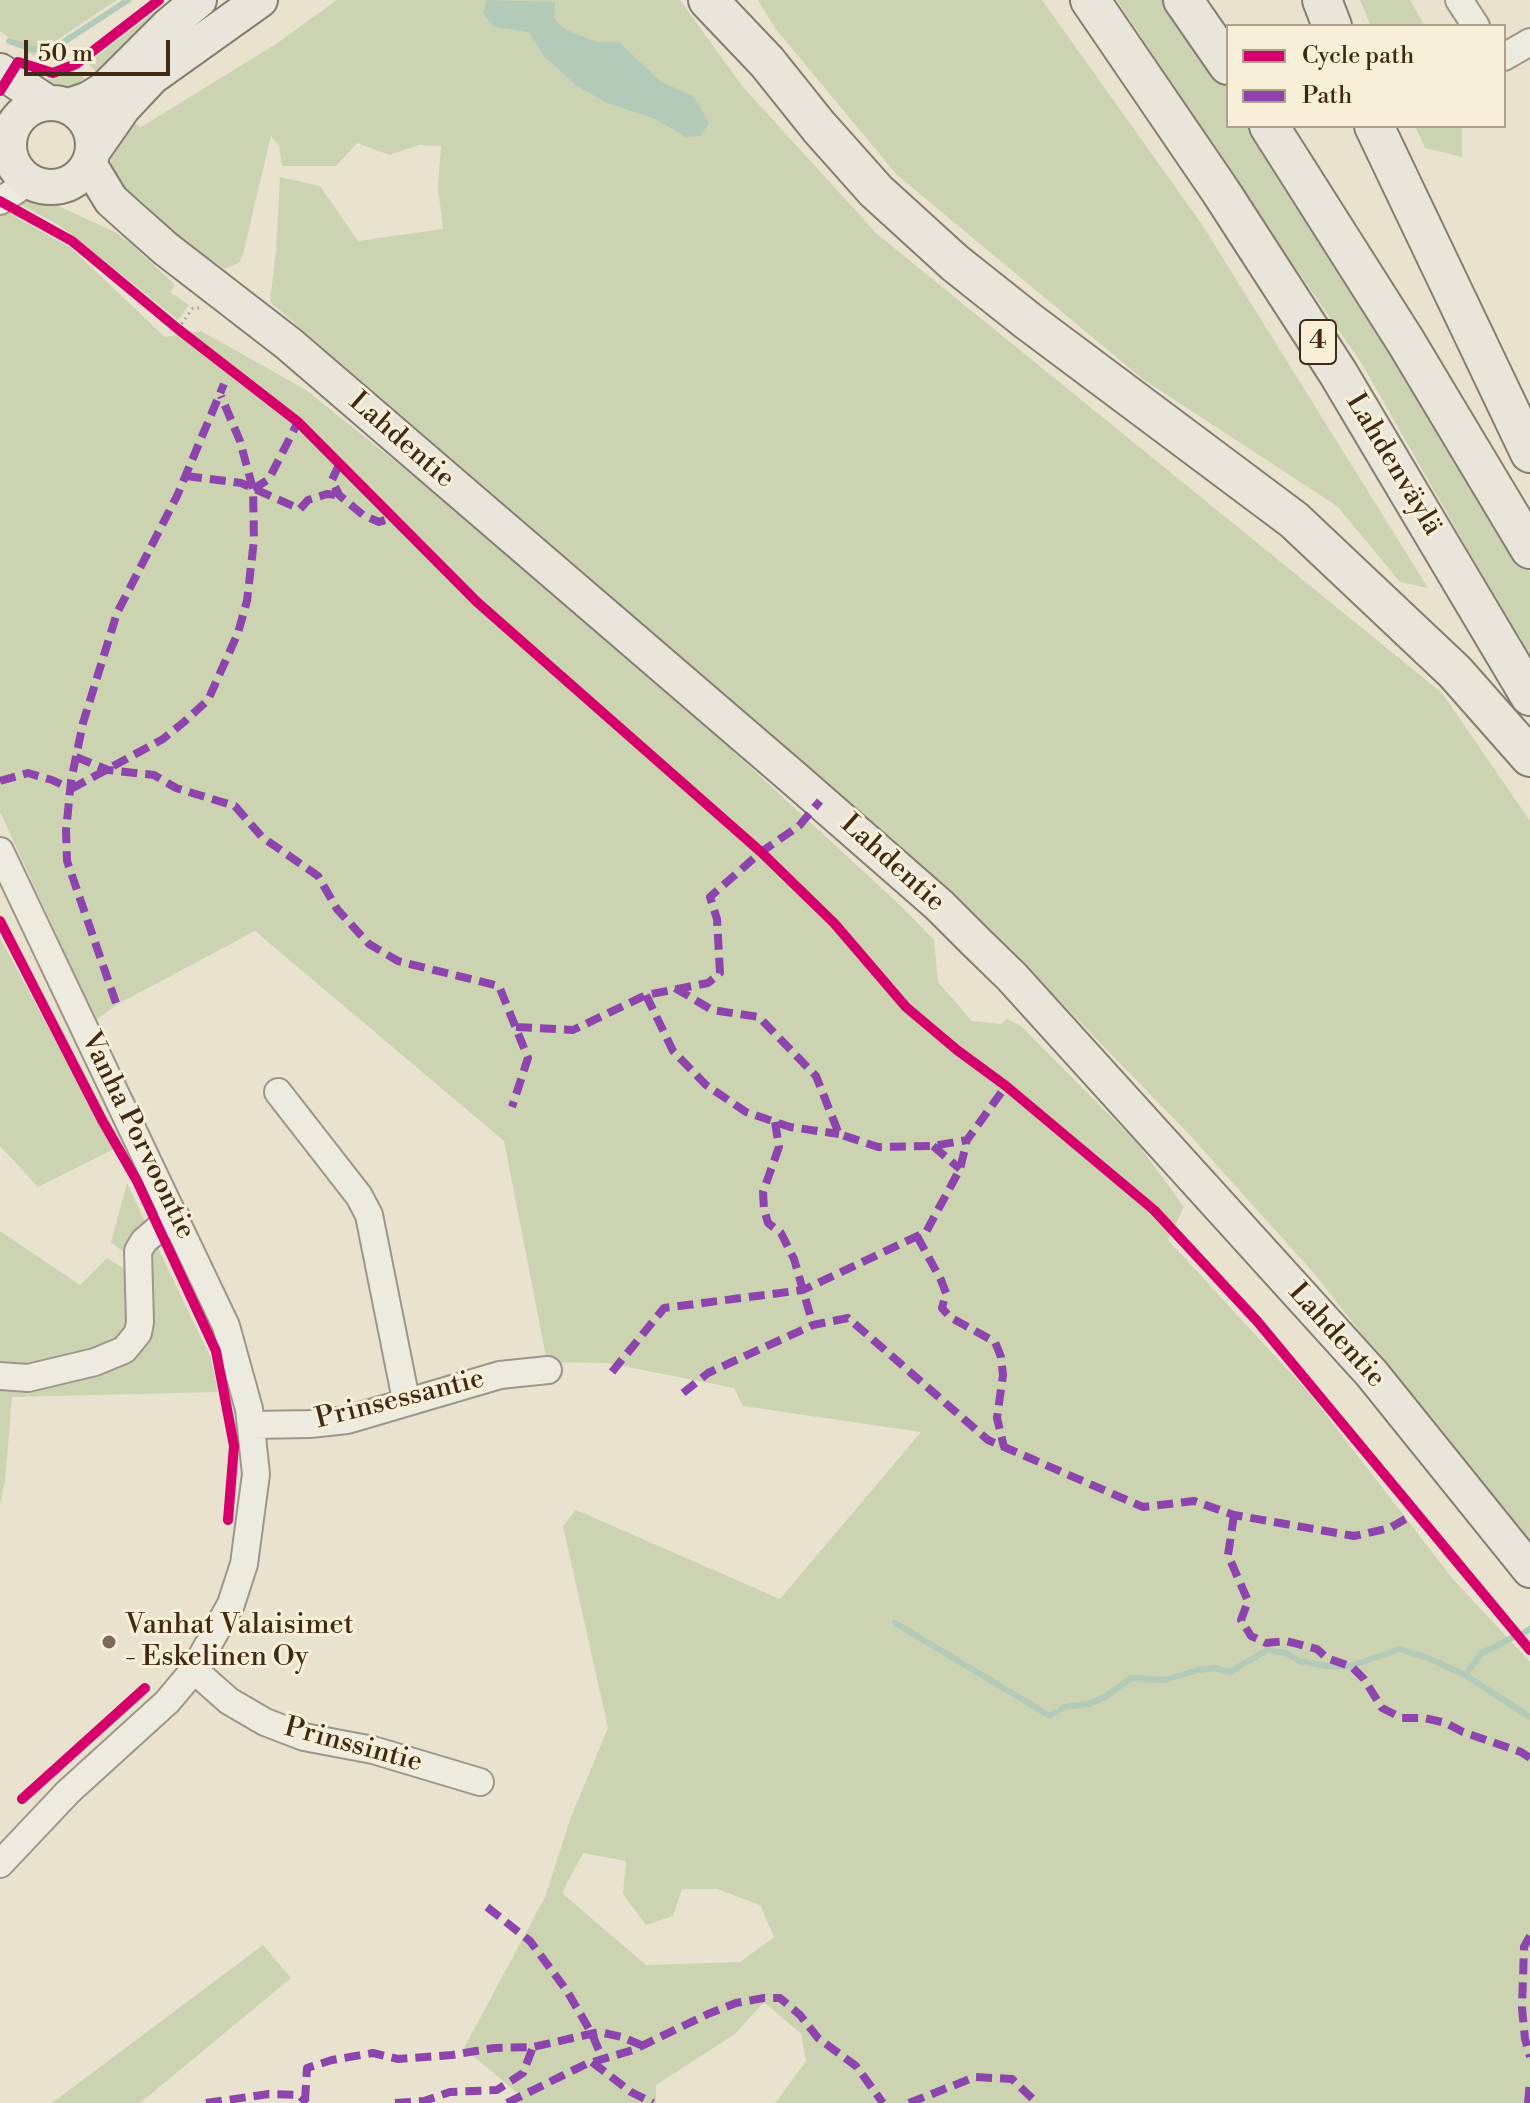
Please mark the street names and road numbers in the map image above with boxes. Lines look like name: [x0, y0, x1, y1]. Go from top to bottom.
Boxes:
road number: 4: [1300, 320, 1336, 364]
street label: Lahdentie: [341, 386, 461, 496]
street label: Lahdenväylä: [1337, 388, 1449, 542]
street label: Lahdentie: [833, 808, 951, 920]
street label: Vanha Porvoontie: [72, 1027, 202, 1245]
street label: Lahdentie: [1280, 1277, 1392, 1395]
street label: Prinsessantie: [312, 1363, 488, 1437]
street label: Prinssintie: [280, 1711, 426, 1781]

